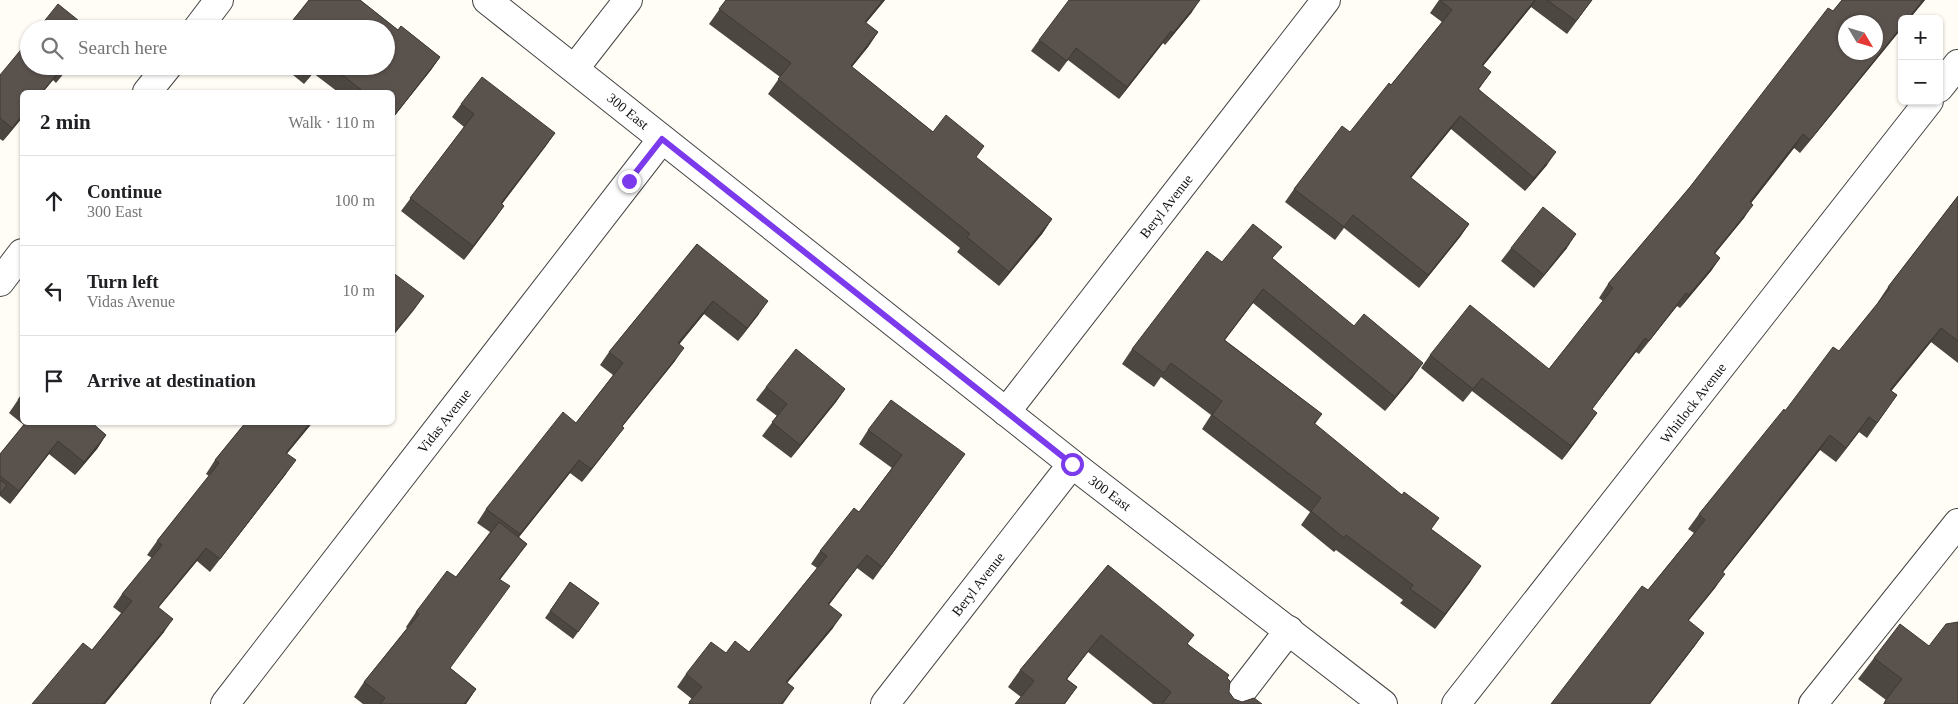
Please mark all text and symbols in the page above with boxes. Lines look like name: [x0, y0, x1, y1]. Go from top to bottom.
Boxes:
north arrow: [1838, 15, 1883, 60]
map controls: [1898, 15, 1943, 105]
button: +: [1898, 15, 1943, 60]
search box: [20, 20, 395, 75]
icon: search: [38, 34, 66, 62]
text: Search here: [78, 37, 167, 58]
button: −: [1898, 60, 1943, 105]
street label: 300 East: [604, 90, 651, 133]
text: 2 min: [40, 110, 91, 134]
text: Walk · 110 m: [288, 114, 375, 131]
route end: [618, 170, 641, 193]
street label: Beryl Avenue: [1137, 172, 1196, 241]
text: Continue: [87, 181, 162, 202]
icon: ahead: [40, 187, 68, 215]
text: 100 m: [335, 192, 375, 209]
text: 300 East: [87, 203, 143, 220]
text: Turn left: [87, 271, 159, 292]
icon: left: [40, 277, 68, 305]
text: 10 m: [343, 282, 375, 299]
text: Vidas Avenue: [87, 293, 175, 310]
street label: Whitlock Avenue: [1658, 360, 1729, 446]
icon: arrive: [40, 367, 68, 395]
text: Arrive at destination: [87, 370, 256, 391]
street label: Vidas Avenue: [415, 386, 474, 456]
route start: [1061, 453, 1084, 476]
street label: 300 East: [1086, 473, 1134, 514]
street label: Beryl Avenue: [949, 550, 1008, 619]

